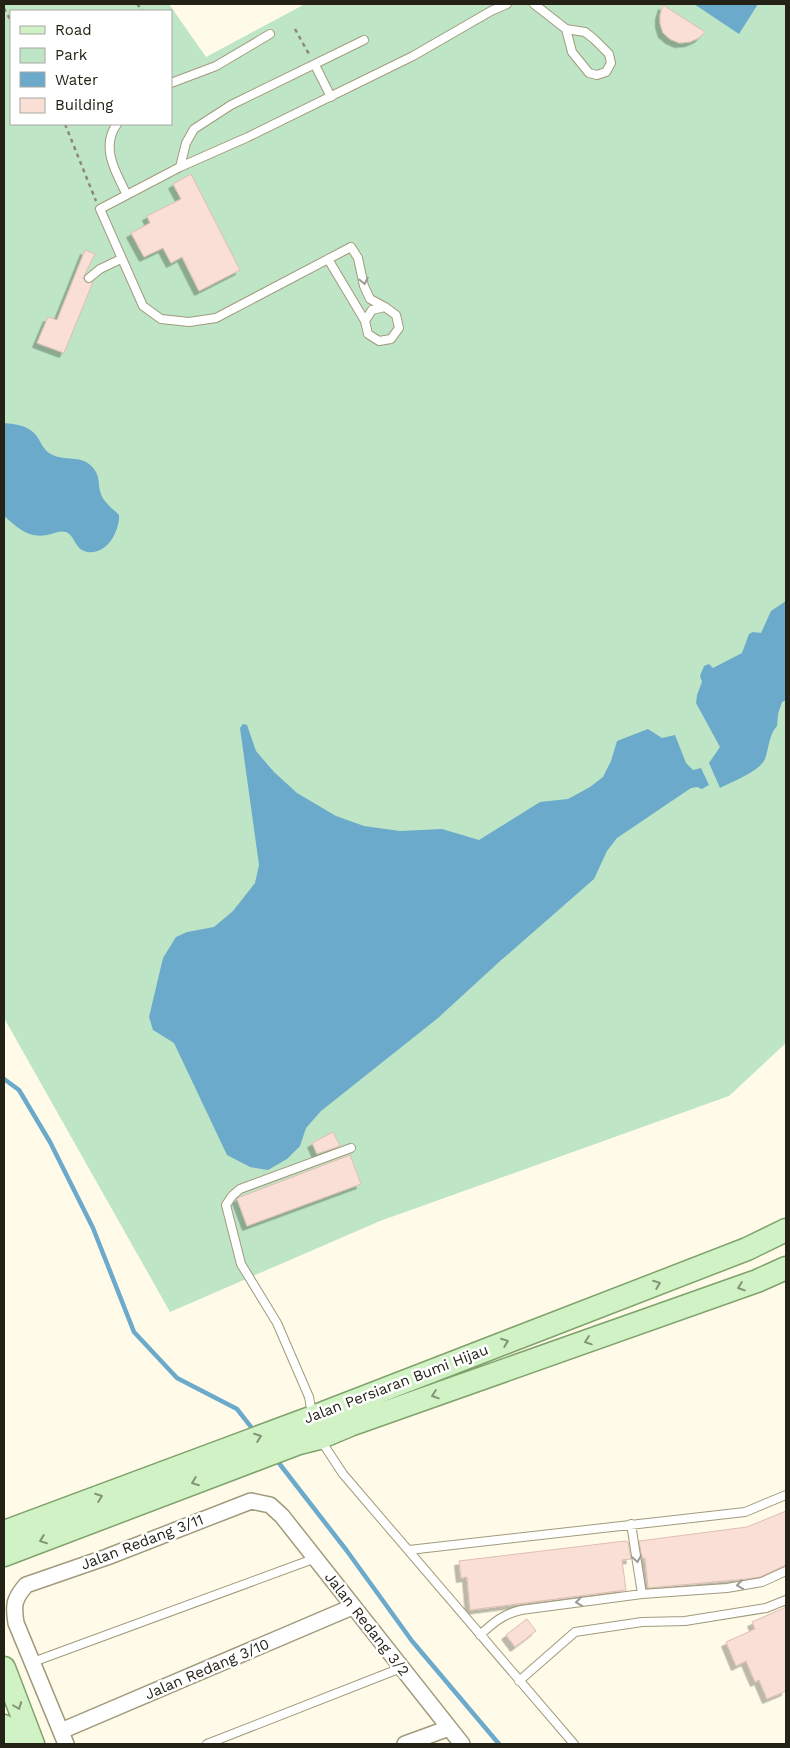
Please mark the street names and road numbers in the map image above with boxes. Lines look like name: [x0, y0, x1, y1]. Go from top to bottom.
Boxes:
street label: Jalan Persiaran Bumi Hijau: [301, 1340, 491, 1428]
street label: Jalan Redang 3/11: [78, 1510, 206, 1574]
street label: Jalan Redang 3/2: [321, 1568, 413, 1680]
street label: Jalan Redang 3/10: [142, 1635, 272, 1703]

